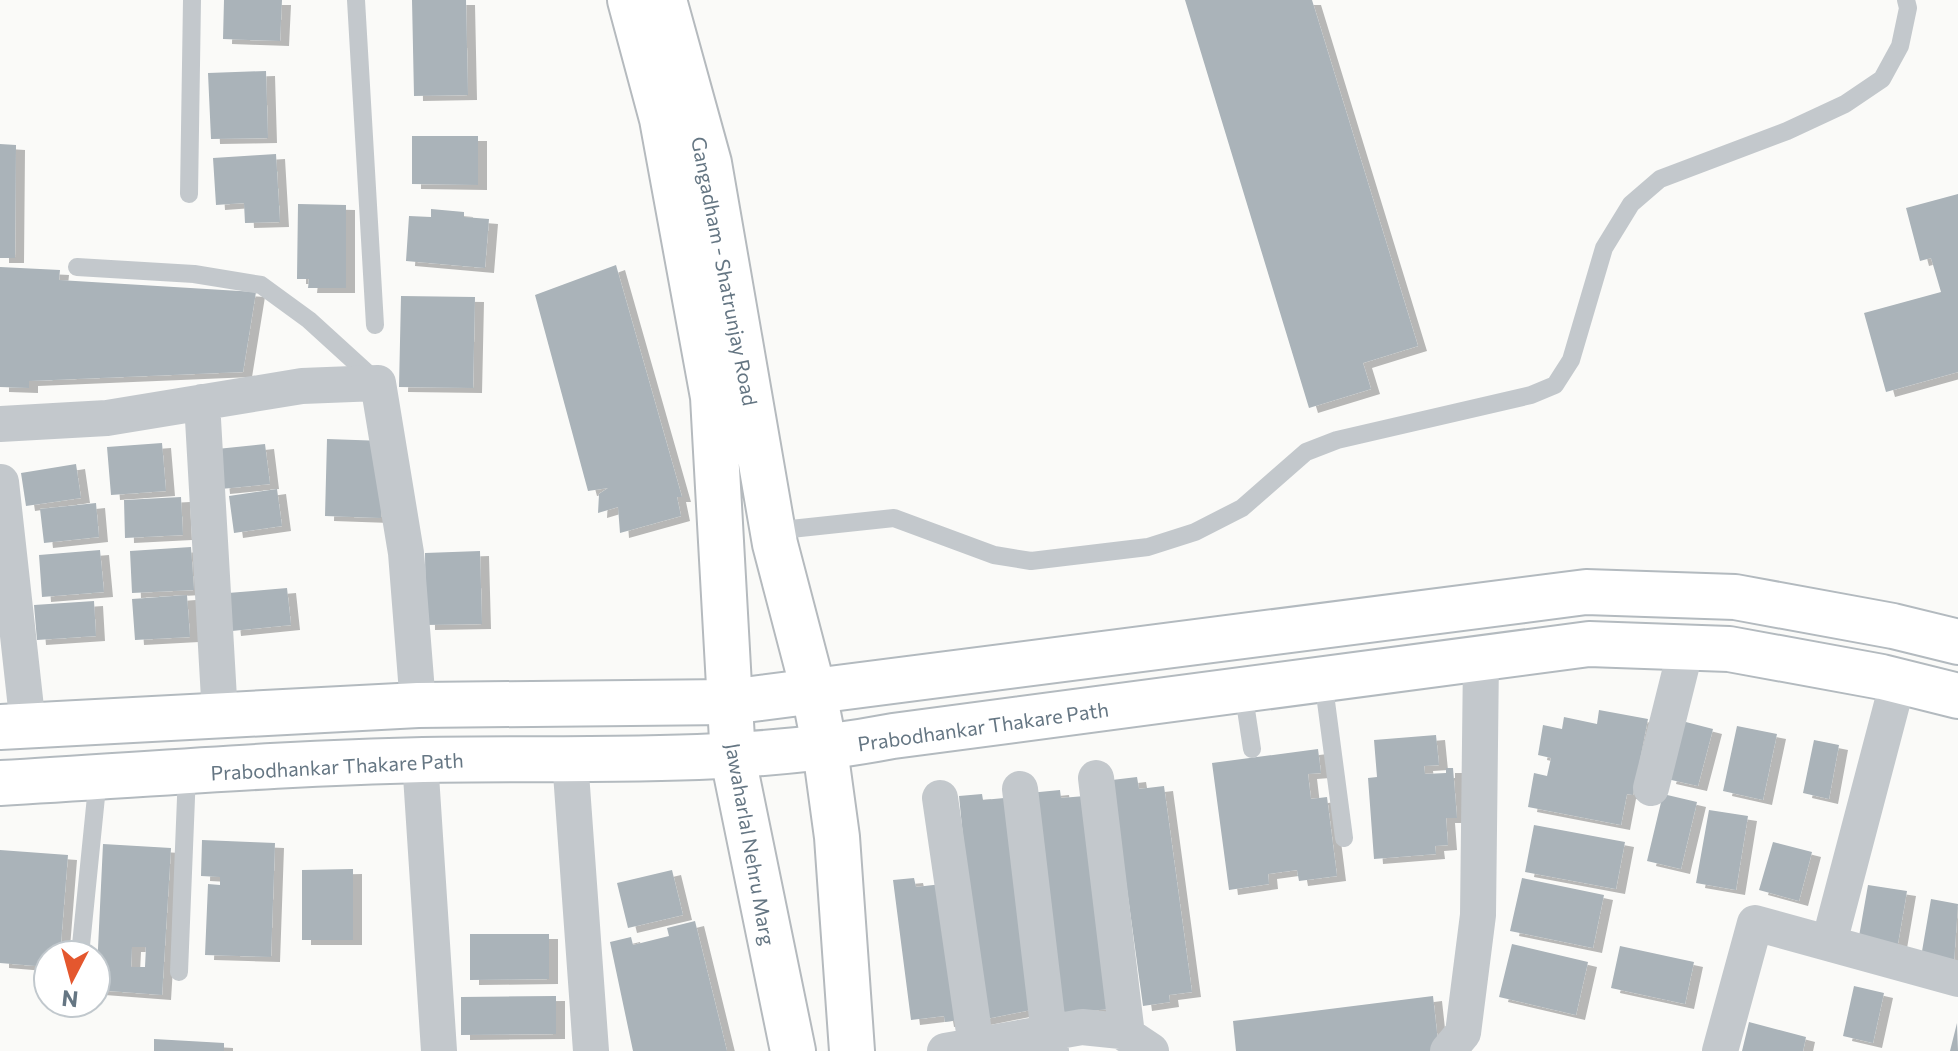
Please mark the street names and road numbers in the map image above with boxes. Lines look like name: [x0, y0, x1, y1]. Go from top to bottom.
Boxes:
street label: Gangadham - Shatrunjay Road: [687, 134, 763, 408]
street label: Prabodhankar Thakare Path: [856, 696, 1110, 756]
street label: Jawaharlal Nehru Marg: [721, 741, 781, 947]
street label: Prabodhankar Thakare Path: [210, 747, 464, 785]

